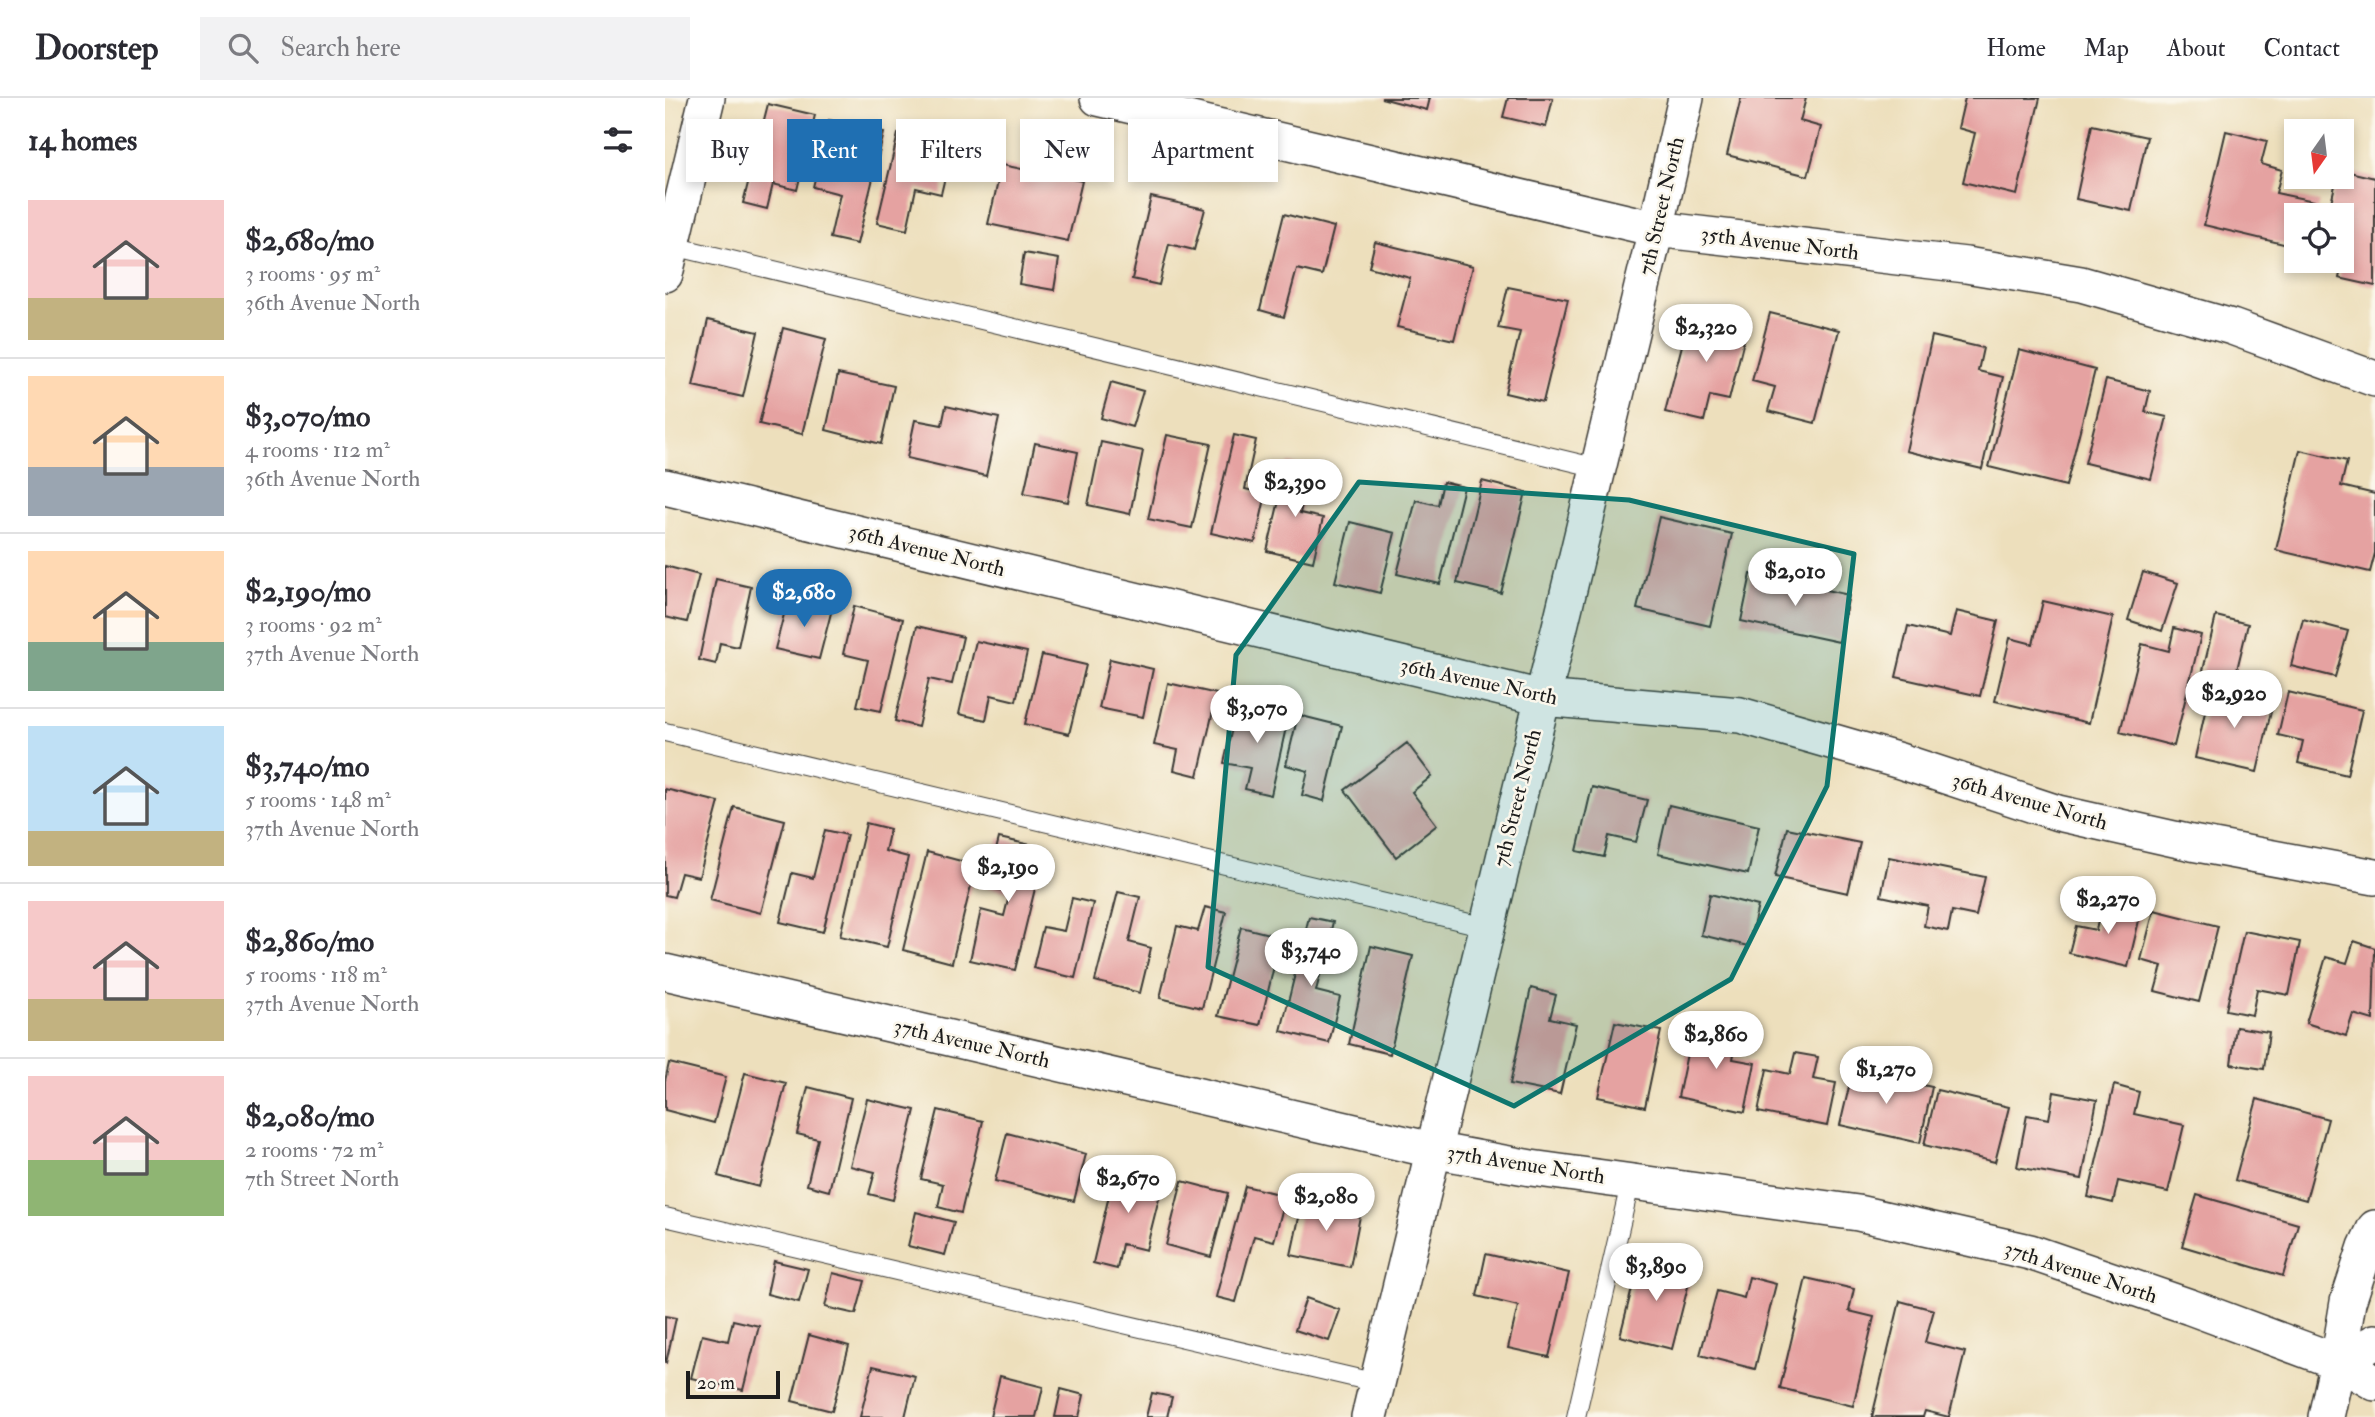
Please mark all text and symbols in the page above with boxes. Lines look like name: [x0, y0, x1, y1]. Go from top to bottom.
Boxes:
search box: [200, 17, 690, 80]
text: Doorstep: [35, 28, 158, 69]
icon: search: [224, 29, 262, 67]
text: Search here: [280, 32, 401, 64]
text: Home: [1986, 33, 2046, 64]
text: Map: [2084, 33, 2129, 64]
text: About: [2167, 33, 2226, 64]
text: Contact: [2264, 33, 2340, 64]
chip: Buy: [686, 119, 773, 182]
chip: Rent: [787, 119, 882, 182]
chip: Filters: [896, 119, 1006, 182]
chip: New: [1020, 119, 1114, 182]
chip: Apartment: [1128, 119, 1278, 182]
north arrow: [2284, 119, 2354, 189]
map controls: [2284, 119, 2354, 273]
icon: filters: [599, 121, 637, 159]
text: 14 homes: [28, 122, 137, 159]
street label: 7th Street North: [1632, 134, 1690, 278]
button: locate: [2284, 203, 2354, 273]
street label: 35th Avenue North: [1699, 220, 1860, 267]
text: $2,680/mo: [245, 222, 374, 259]
icon: home: [84, 228, 168, 312]
text: 3 rooms · 95 m²: [245, 259, 380, 288]
text: 36th Avenue North: [245, 288, 420, 317]
pin: $2,320: [1649, 304, 1763, 364]
text: $2,320: [1675, 312, 1737, 341]
text: $3,070/mo: [245, 398, 370, 435]
icon: home: [84, 404, 168, 488]
text: 4 rooms · 112 m²: [245, 435, 390, 464]
pin: $2,390: [1238, 460, 1352, 519]
text: 36th Avenue North: [245, 464, 420, 493]
text: $2,390: [1264, 467, 1326, 496]
street label: 36th Avenue North: [846, 518, 1008, 583]
pin: $2,010: [1738, 548, 1852, 608]
text: $2,010: [1764, 556, 1826, 585]
pin: $2,680: [747, 570, 861, 629]
text: $2,190/mo: [245, 573, 371, 610]
text: $2,680: [772, 577, 836, 606]
icon: home: [84, 579, 168, 663]
text: 3 rooms · 92 m²: [245, 610, 382, 639]
text: 37th Avenue North: [245, 639, 419, 668]
street label: 36th Avenue North: [1398, 652, 1560, 711]
pin: $2,920: [2177, 670, 2291, 730]
text: $2,920: [2201, 678, 2267, 707]
pin: $3,070: [1200, 686, 1314, 745]
text: $3,070: [1226, 693, 1288, 722]
street label: 7th Street North: [1487, 726, 1548, 870]
text: $3,740/mo: [245, 748, 369, 785]
icon: home: [84, 754, 168, 838]
street label: 36th Avenue North: [1949, 766, 2111, 837]
text: 5 rooms · 148 m²: [245, 785, 391, 814]
text: 37th Avenue North: [245, 814, 419, 843]
pin: $2,190: [951, 844, 1065, 904]
text: $2,190: [977, 852, 1039, 881]
pin: $2,270: [2051, 876, 2165, 936]
text: $2,270: [2076, 884, 2140, 913]
text: $2,860/mo: [245, 923, 374, 960]
pin: $3,740: [1254, 928, 1368, 988]
icon: home: [84, 929, 168, 1013]
text: $3,740: [1281, 936, 1341, 965]
text: 5 rooms · 118 m²: [245, 960, 387, 989]
text: 37th Avenue North: [245, 989, 419, 1018]
street label: 37th Avenue North: [891, 1012, 1053, 1075]
pin: $2,860: [1659, 1012, 1773, 1071]
text: $2,860: [1684, 1019, 1748, 1048]
pin: $1,270: [1829, 1046, 1943, 1106]
text: $1,270: [1856, 1054, 1916, 1083]
text: $2,080/mo: [245, 1098, 375, 1135]
icon: home: [84, 1104, 168, 1188]
text: 2 rooms · 72 m²: [245, 1135, 383, 1164]
street label: 37th Avenue North: [1445, 1139, 1607, 1190]
pin: $2,670: [1071, 1156, 1185, 1215]
text: $2,670: [1096, 1163, 1160, 1192]
text: 7th Street North: [245, 1164, 399, 1193]
pin: $2,080: [1269, 1174, 1383, 1233]
text: $2,080: [1294, 1181, 1358, 1210]
street label: 37th Avenue North: [2001, 1235, 2161, 1310]
pin: $3,890: [1599, 1244, 1713, 1303]
text: $3,890: [1625, 1251, 1687, 1280]
scale bar: [686, 1368, 781, 1400]
text: 20 m: [697, 1371, 735, 1395]

